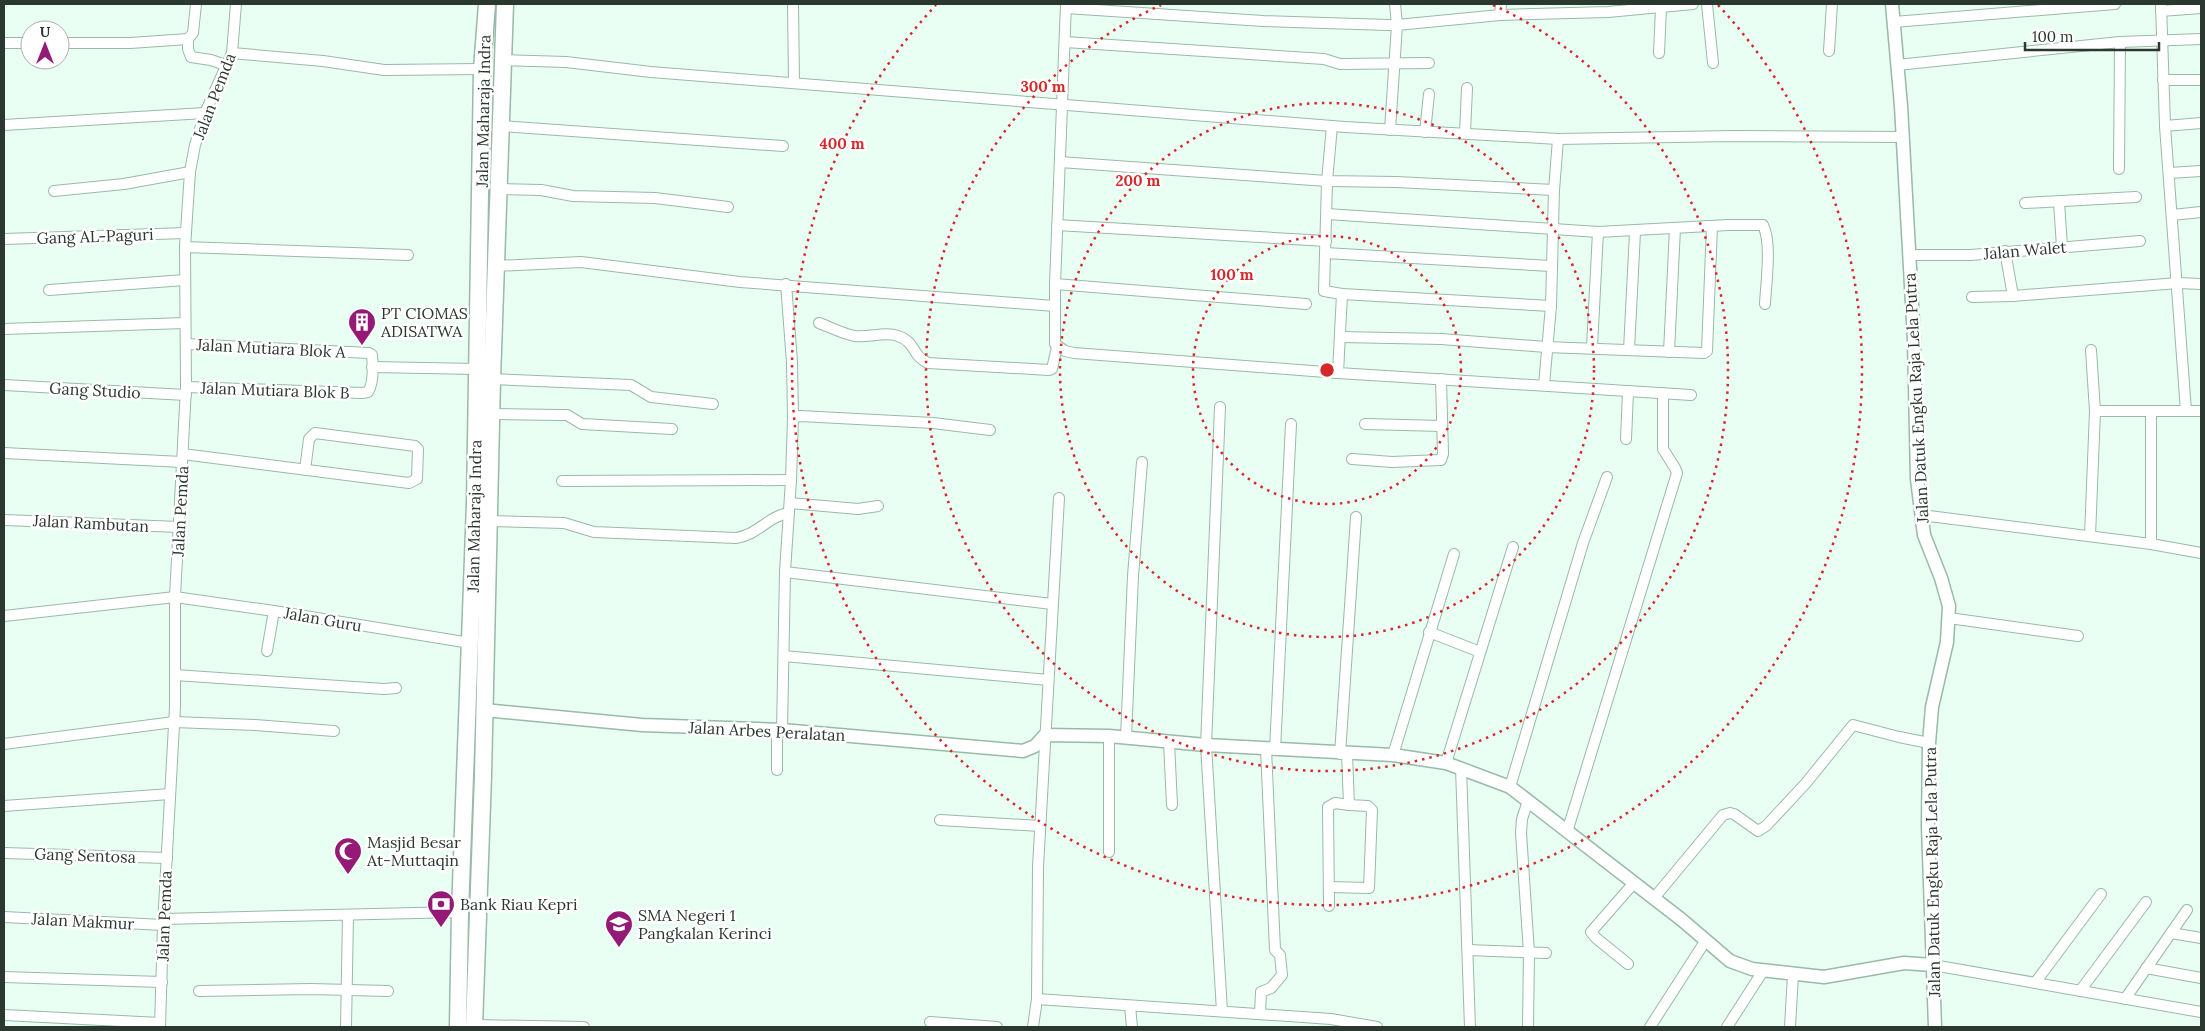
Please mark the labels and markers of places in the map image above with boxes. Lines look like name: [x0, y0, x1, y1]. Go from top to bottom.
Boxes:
place label: PT CIOMAS ADISATWA: [380, 303, 468, 341]
building icon: PT CIOMAS ADISATWA: [347, 307, 377, 346]
centre of rings: [1318, 361, 1336, 379]
place label: Masjid Besar At-Muttaqin: [366, 832, 461, 870]
mosque icon: Masjid Besar At-Muttaqin: [333, 836, 363, 875]
bank icon: Bank Riau Kepri: [426, 889, 456, 928]
place label: Bank Riau Kepri: [460, 894, 578, 914]
place label: SMA Negeri 1 Pangkalan Kerinci: [638, 905, 772, 943]
school or university icon: SMA Negeri 1 Pangkalan Kerinci: [604, 909, 634, 948]

